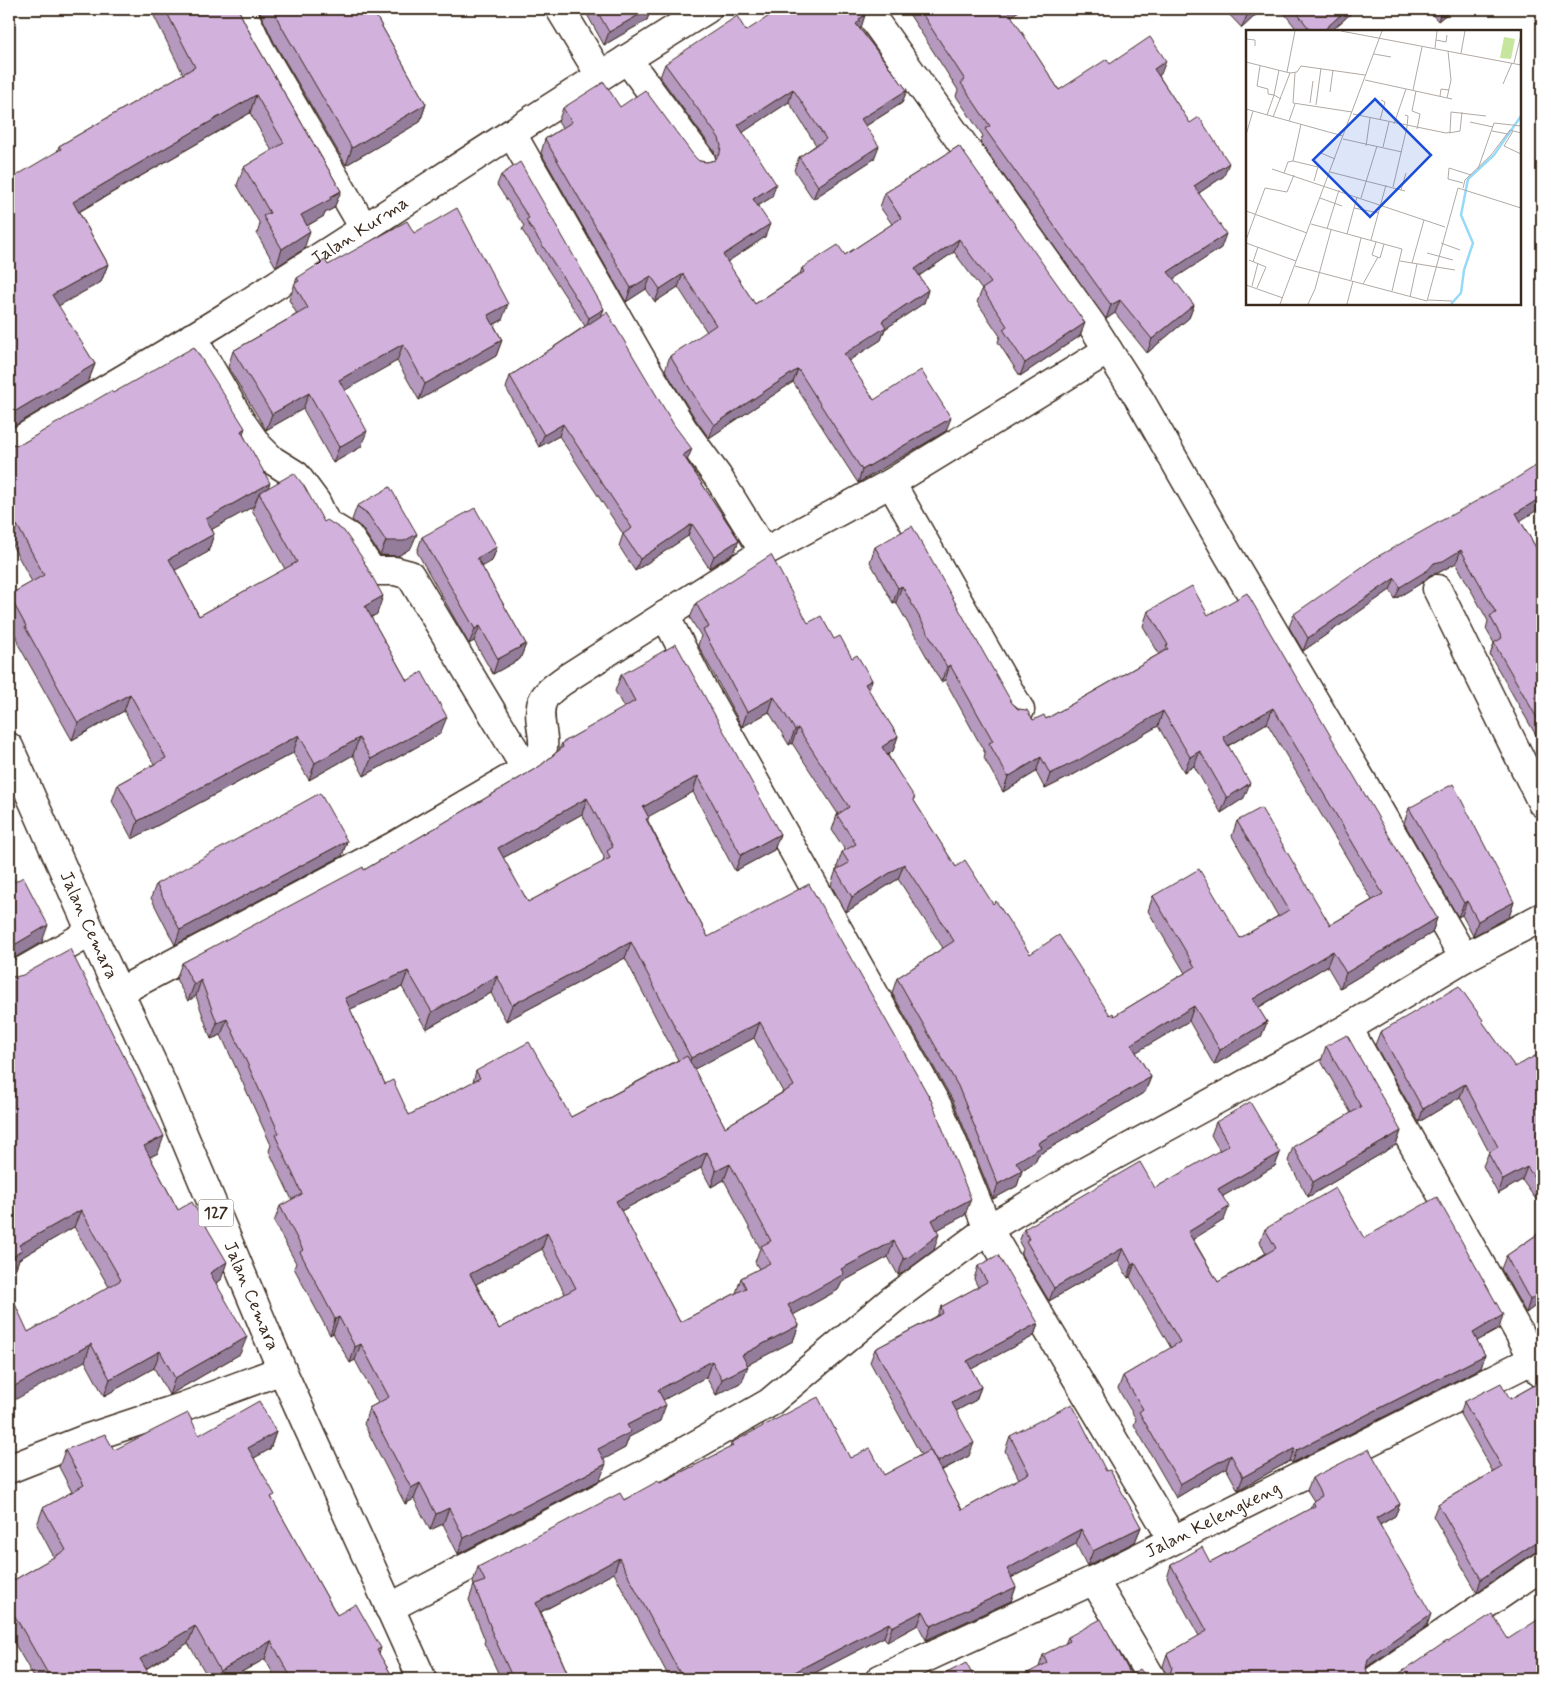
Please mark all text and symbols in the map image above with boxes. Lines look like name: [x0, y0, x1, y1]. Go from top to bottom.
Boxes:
inset map: [1246, 30, 1521, 305]
street label: Jalan Kurma: [307, 191, 413, 271]
street label: Jalan Cemara: [53, 867, 123, 983]
road number: 127: [198, 1200, 234, 1226]
street label: Jalan Cemara: [217, 1238, 285, 1354]
street label: Jalan Kelengkeng: [1141, 1476, 1285, 1564]

